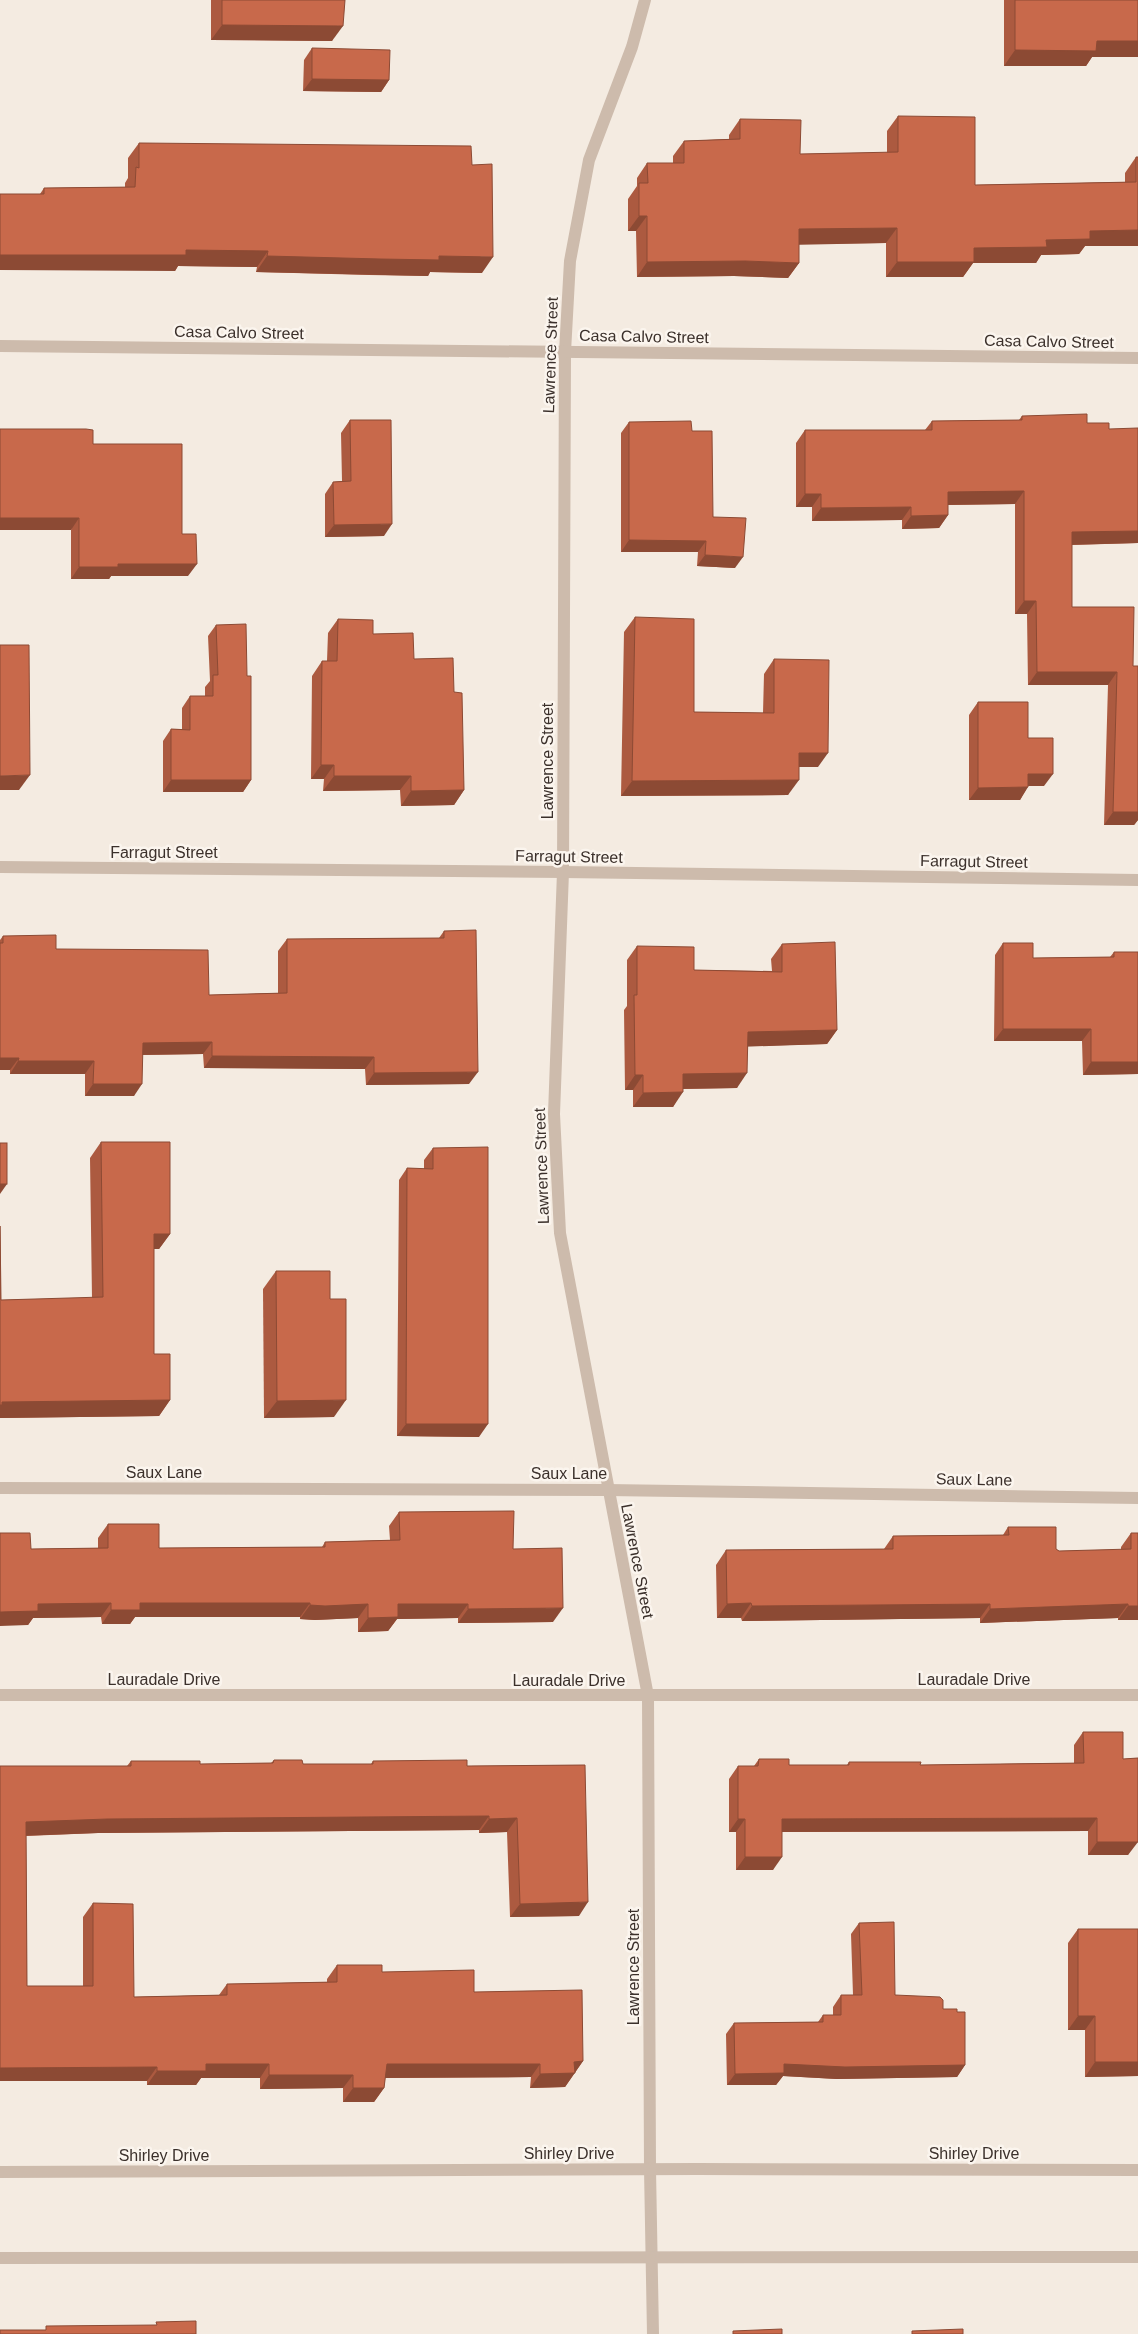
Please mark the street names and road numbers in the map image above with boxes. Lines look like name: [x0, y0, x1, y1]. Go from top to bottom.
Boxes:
street label: Lawrence Street: [540, 296, 561, 414]
street label: Casa Calvo Street: [174, 323, 305, 342]
street label: Casa Calvo Street: [579, 327, 710, 346]
street label: Casa Calvo Street: [984, 332, 1115, 351]
street label: Lawrence Street: [539, 702, 556, 819]
street label: Farragut Street: [110, 844, 218, 861]
street label: Farragut Street: [515, 847, 623, 866]
street label: Farragut Street: [920, 852, 1028, 871]
street label: Lawrence Street: [531, 1107, 552, 1225]
street label: Saux Lane: [126, 1464, 202, 1481]
street label: Saux Lane: [531, 1465, 607, 1482]
street label: Saux Lane: [936, 1470, 1012, 1489]
street label: Lawrence Street: [618, 1502, 657, 1620]
street label: Lauradale Drive: [108, 1671, 221, 1688]
street label: Lauradale Drive: [918, 1671, 1031, 1688]
street label: Lauradale Drive: [513, 1672, 626, 1689]
street label: Lawrence Street: [625, 1908, 642, 2025]
street label: Shirley Drive: [524, 2145, 614, 2162]
street label: Shirley Drive: [929, 2145, 1019, 2162]
street label: Shirley Drive: [119, 2147, 209, 2164]

